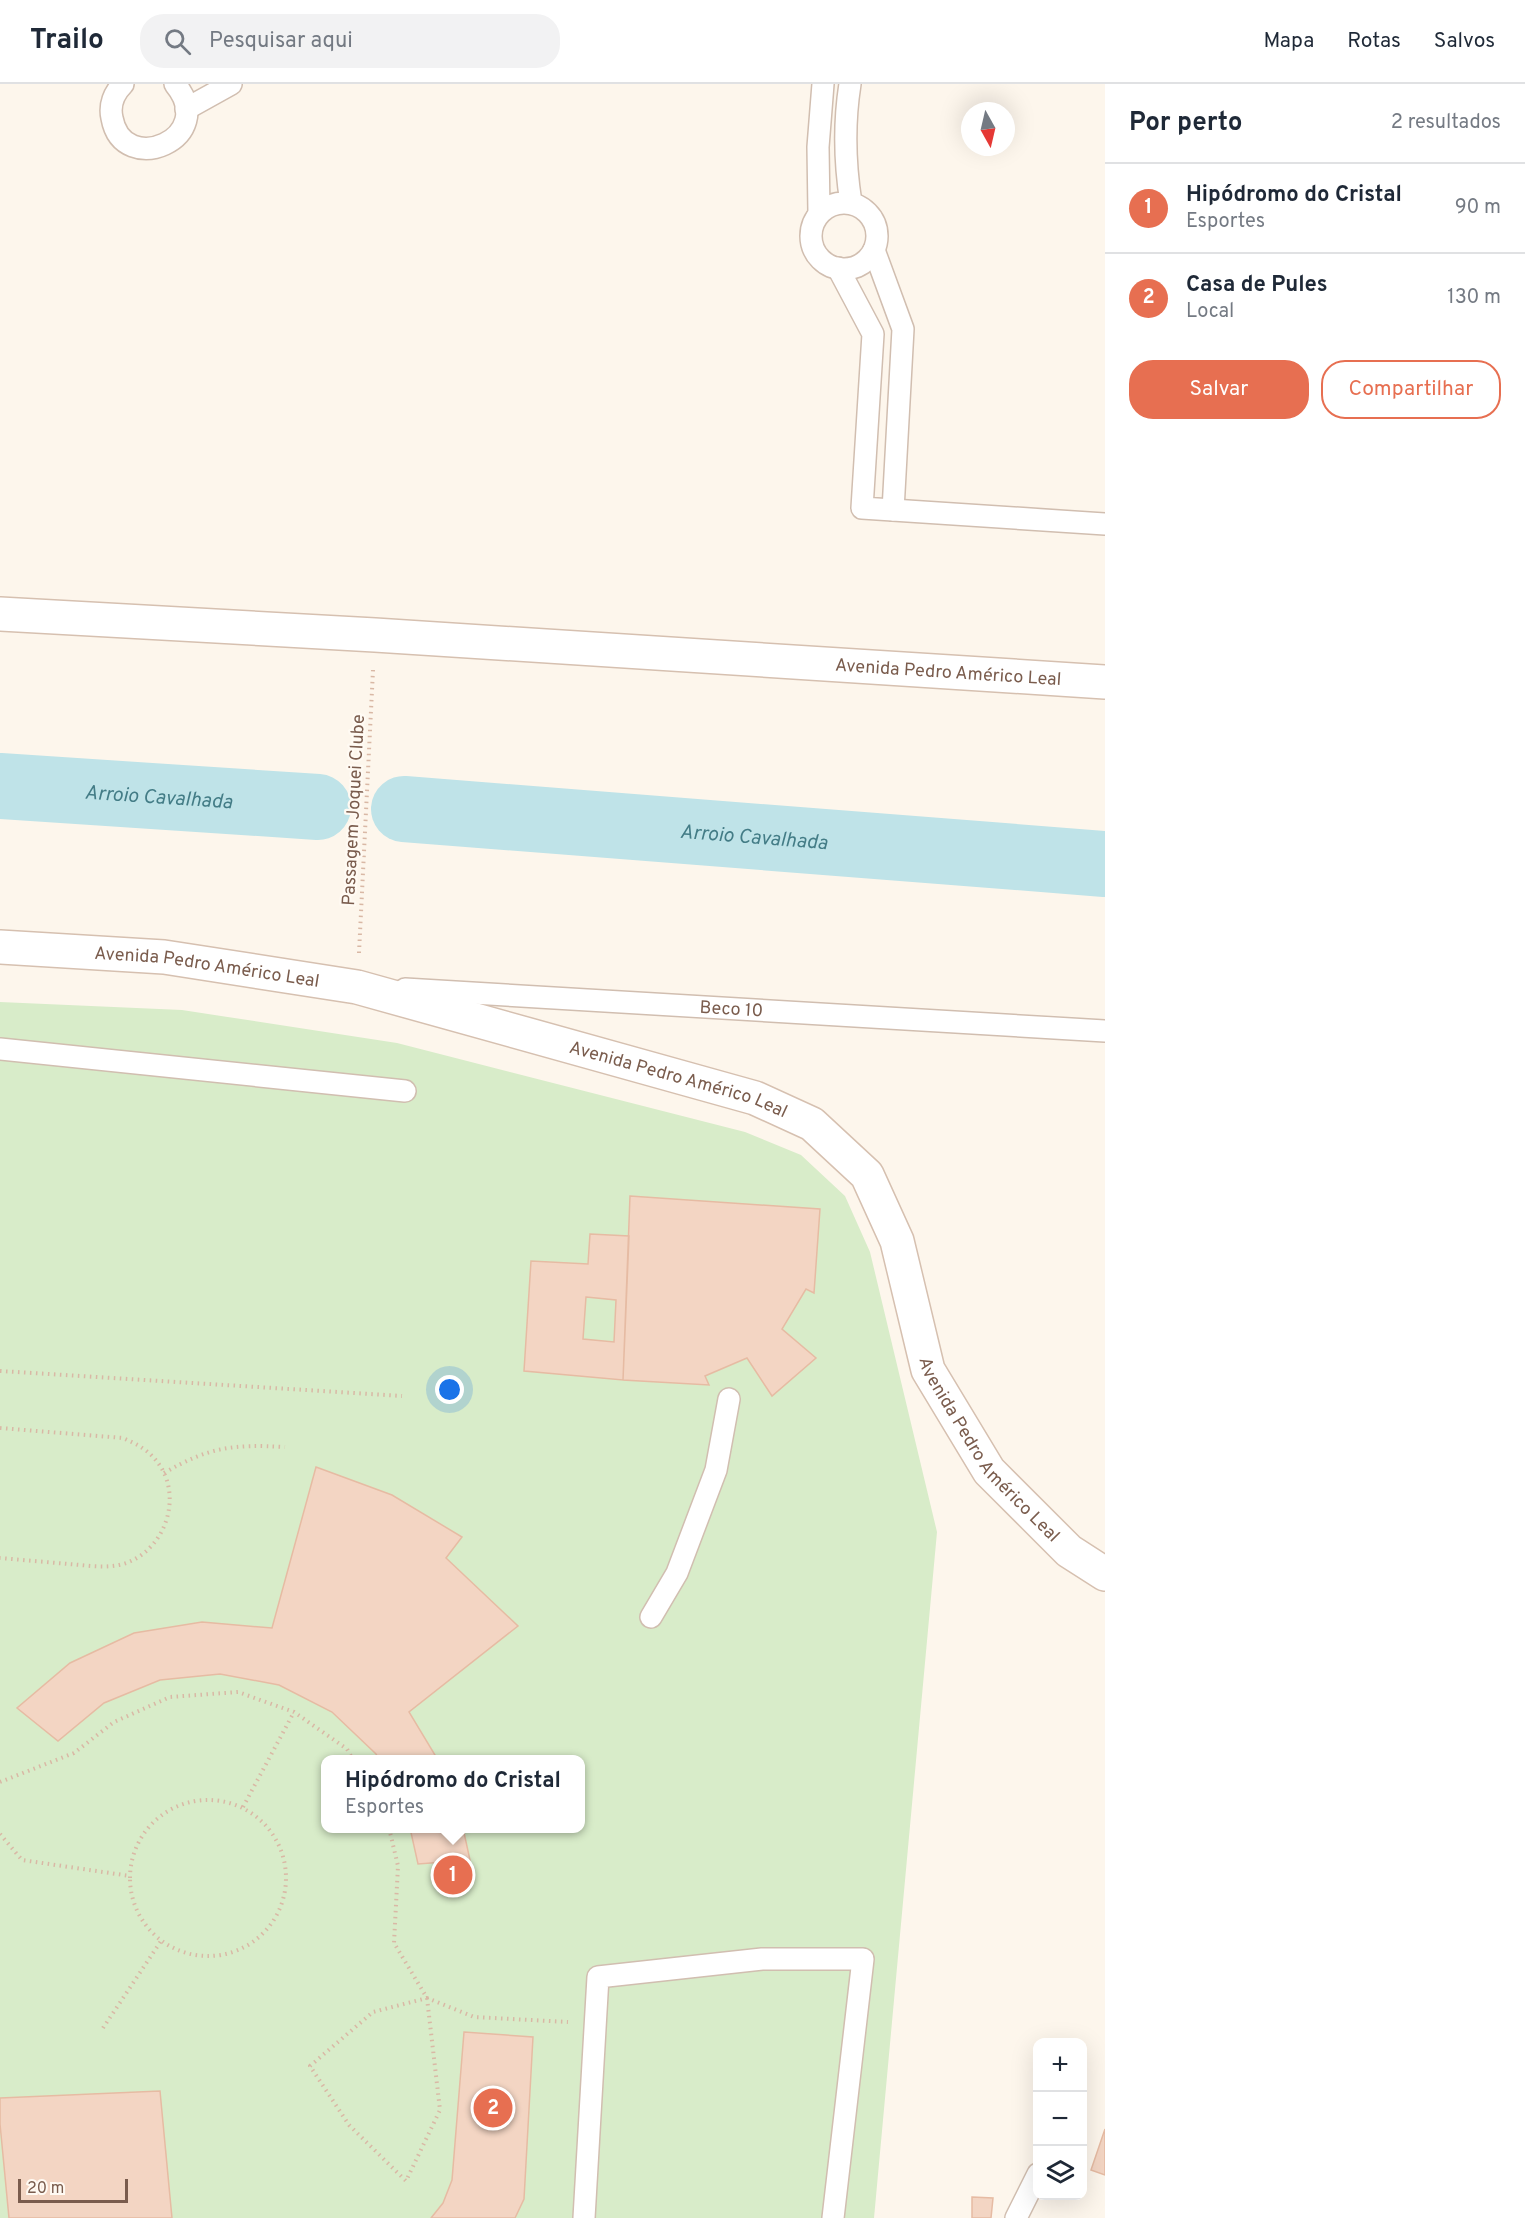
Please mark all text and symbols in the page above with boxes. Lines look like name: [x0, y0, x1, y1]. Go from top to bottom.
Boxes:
search box: [140, 14, 560, 68]
text: Trailo: [30, 23, 104, 59]
icon: search: [161, 25, 194, 58]
text: Pesquisar aqui: [209, 28, 353, 55]
text: Mapa: [1264, 28, 1314, 55]
text: Rotas: [1347, 28, 1401, 55]
text: Salvos: [1434, 28, 1495, 55]
north arrow: [961, 102, 1015, 156]
text: Por perto: [1129, 107, 1243, 140]
text: 2 resultados: [1391, 110, 1501, 136]
text: Hipódromo do Cristal: [1186, 182, 1402, 209]
text: 1: [1145, 195, 1153, 221]
text: 90 m: [1455, 195, 1501, 221]
text: Esportes: [1186, 209, 1265, 235]
text: Casa de Pules: [1186, 272, 1328, 299]
text: 2: [1142, 285, 1155, 311]
text: 130 m: [1447, 285, 1501, 311]
text: Local: [1186, 299, 1234, 325]
button: Salvar: [1129, 360, 1309, 419]
button: Compartilhar: [1321, 360, 1501, 419]
street label: Avenida Pedro Américo Leal: [834, 655, 1062, 692]
street label: Passagem Joquei Clube: [338, 714, 371, 906]
water label: Arroio Cavalhada: [84, 781, 234, 816]
water label: Arroio Cavalhada: [679, 820, 829, 857]
street label: Avenida Pedro Américo Leal: [94, 943, 321, 994]
street label: Beco 10: [699, 997, 764, 1023]
street label: Avenida Pedro Américo Leal: [566, 1037, 791, 1124]
street label: Avenida Pedro Américo Leal: [912, 1355, 1064, 1548]
your location: [435, 1375, 464, 1404]
popup: [321, 1755, 585, 1833]
text: Hipódromo do Cristal: [345, 1768, 561, 1795]
text: Esportes: [345, 1795, 424, 1821]
pin: 1: [434, 1852, 472, 1898]
map controls: [1033, 2038, 1087, 2200]
button: +: [1033, 2038, 1087, 2092]
pin: 2: [474, 2086, 512, 2130]
button: −: [1033, 2092, 1087, 2146]
button: layers: [1033, 2146, 1087, 2200]
scale bar: [18, 2176, 128, 2204]
text: 20 m: [27, 2179, 64, 2199]

